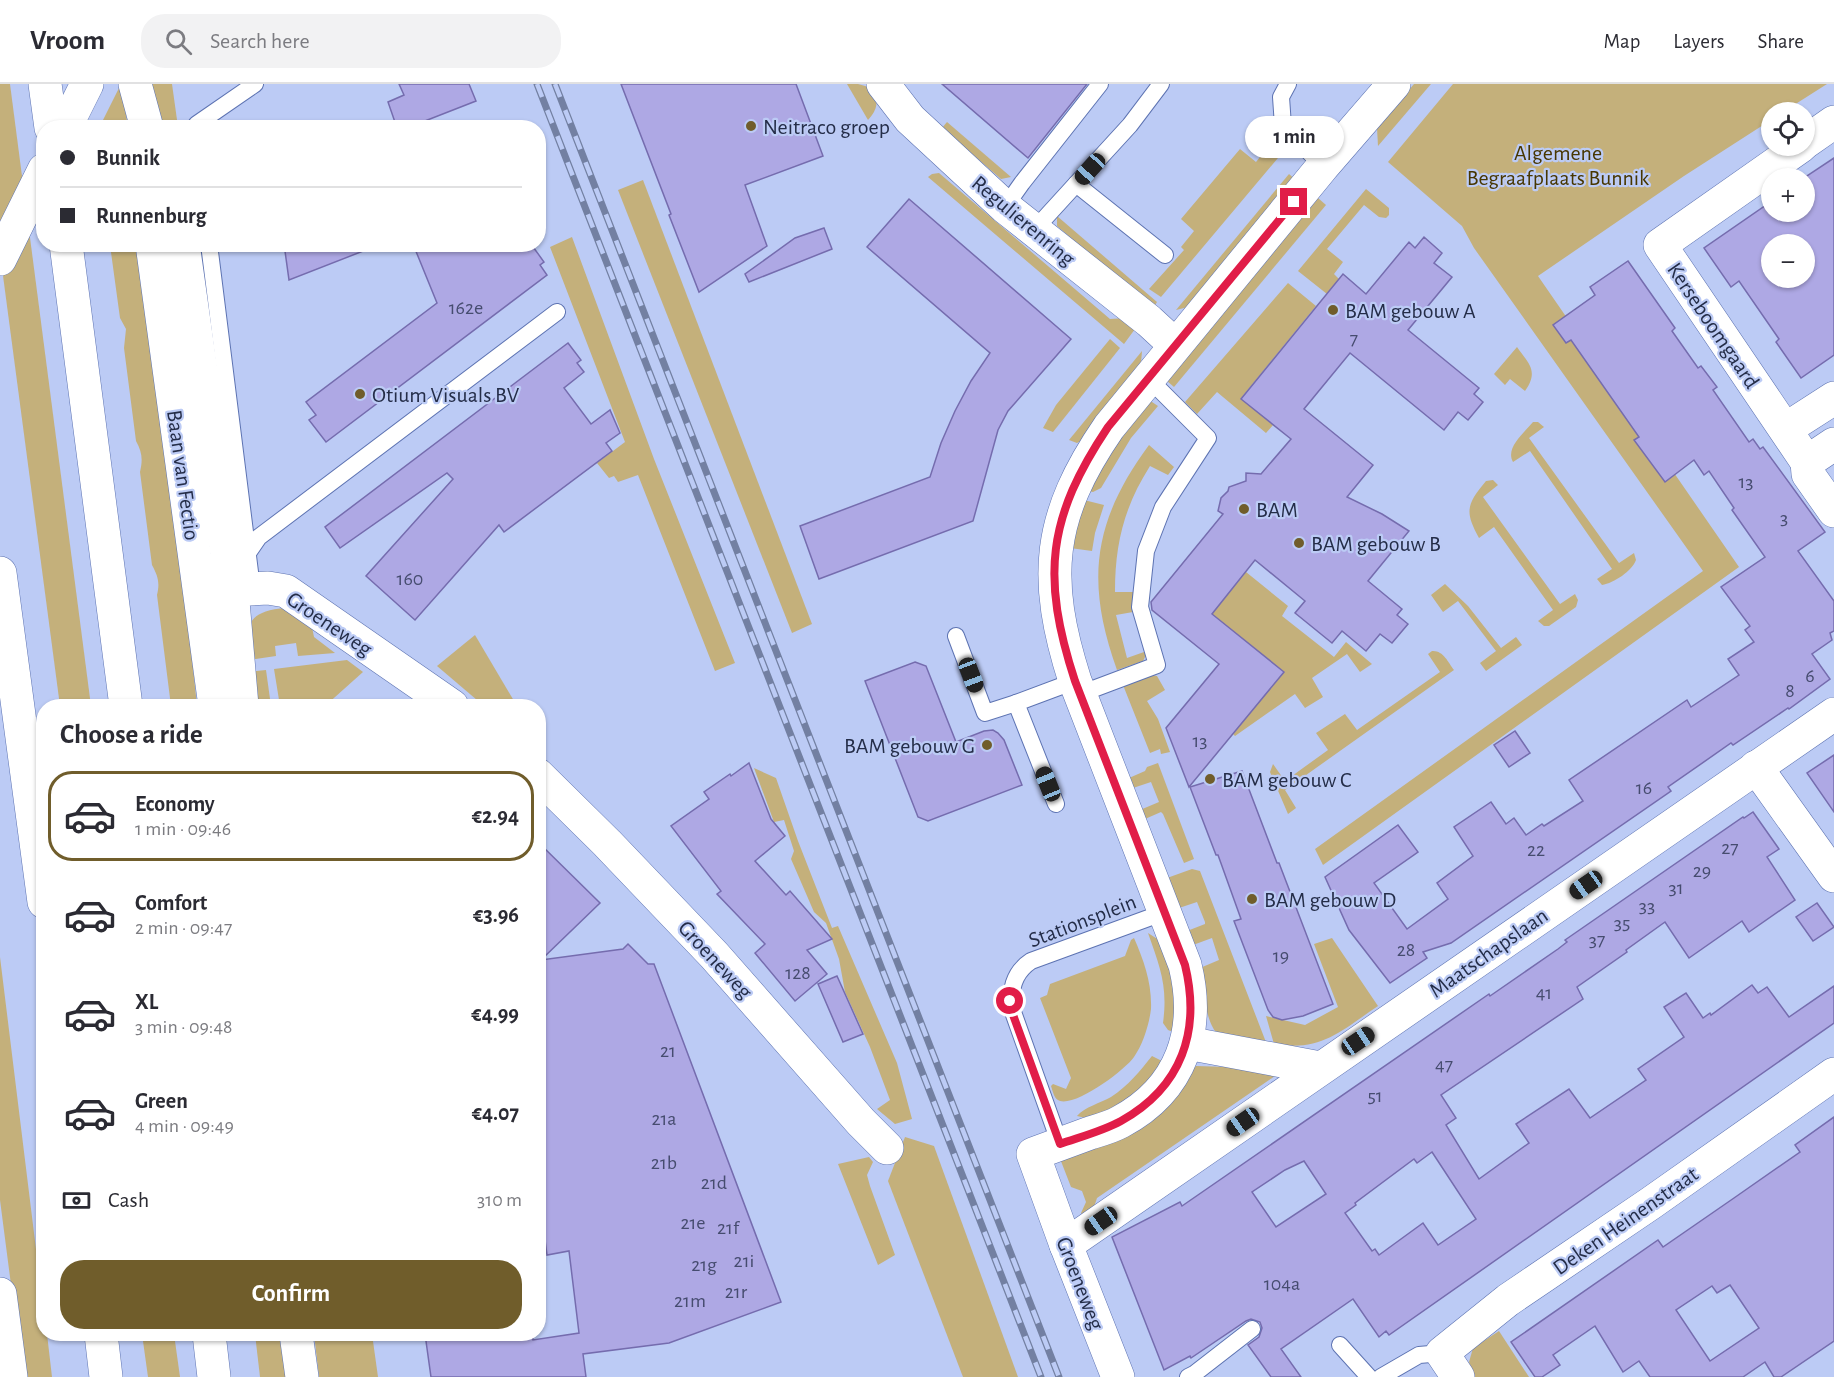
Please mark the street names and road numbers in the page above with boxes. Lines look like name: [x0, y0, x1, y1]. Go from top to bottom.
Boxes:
street label: Regulierenring: [968, 172, 1079, 270]
street label: Kerseboomgaard: [1663, 259, 1763, 392]
street label: Baan van Fectio: [163, 409, 203, 542]
street label: Groeneweg: [283, 587, 376, 660]
street label: Stationsplein: [1025, 890, 1139, 952]
street label: Maatschapslaan: [1425, 904, 1552, 1002]
street label: Groeneweg: [674, 917, 757, 1003]
street label: Deken Heinenstraat: [1549, 1163, 1702, 1279]
street label: Groeneweg: [1052, 1234, 1108, 1333]

